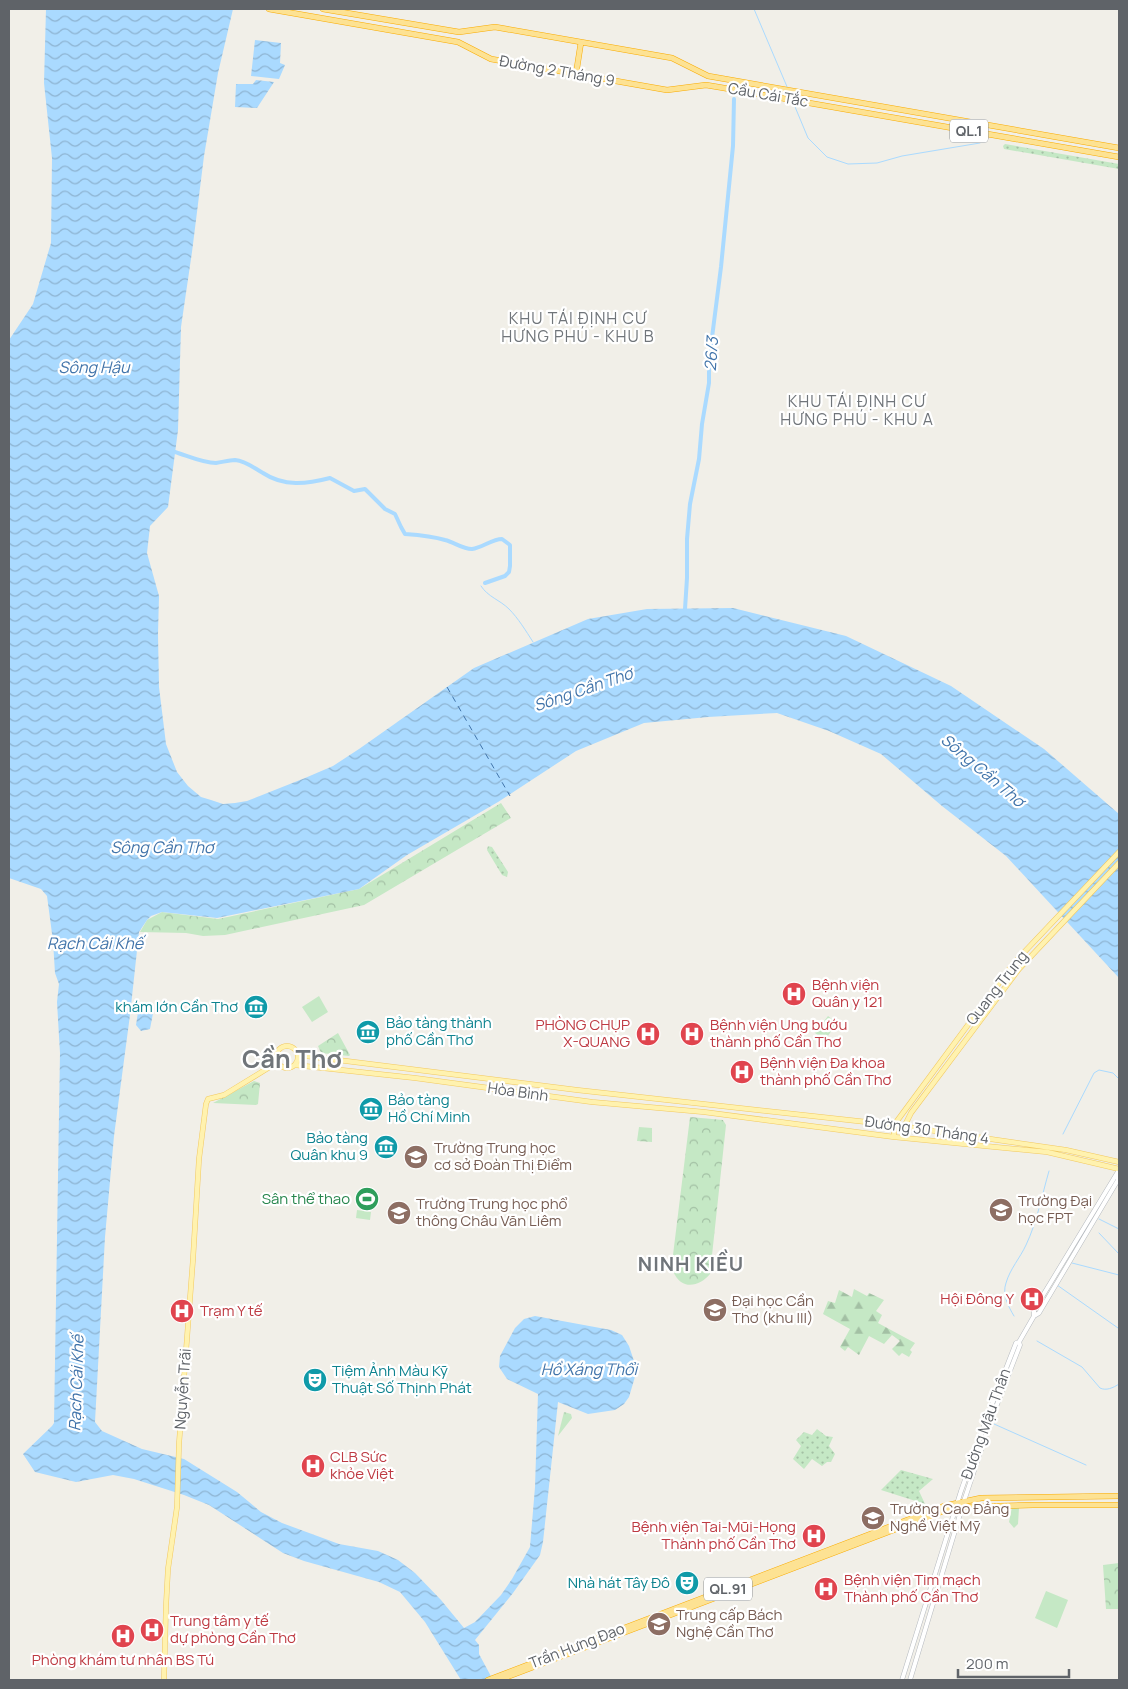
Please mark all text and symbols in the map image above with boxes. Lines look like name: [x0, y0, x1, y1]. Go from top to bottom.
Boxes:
street label: Đường 2 Tháng 9: [498, 50, 616, 91]
street label: Cầu Cái Tắc: [726, 77, 810, 112]
road number: QL.1: [950, 120, 988, 142]
district label: KHU TÁI ĐỊNH CƯ HƯNG PHÚ - KHU B: [501, 307, 655, 347]
water label: 26/3: [699, 334, 723, 372]
water label: Sông Hậu: [59, 356, 131, 378]
district label: KHU TÁI ĐỊNH CƯ HƯNG PHÚ - KHU A: [780, 390, 934, 430]
water label: Sông Cần Thơ: [531, 661, 638, 716]
water label: Sông Cần Thơ: [936, 728, 1031, 813]
water label: Sông Cần Thơ: [110, 836, 216, 858]
water label: Rạch Cái Khế: [47, 932, 147, 954]
street label: Quang Trung: [961, 946, 1032, 1029]
place label: Bệnh viện Quân y 121: [812, 974, 883, 1012]
hospital icon: Bệnh viện Quân y 121: [781, 981, 807, 1007]
museum icon: khám lớn Cần Thơ: [243, 994, 269, 1020]
place label: khám lớn Cần Thơ: [115, 996, 238, 1017]
place label: Bảo tàng thành phố Cần Thơ: [386, 1012, 492, 1050]
place label: PHÒNG CHỤP X-QUANG: [535, 1014, 630, 1052]
place label: Bệnh viện Ung bướu thành phố Cần Thơ: [710, 1014, 847, 1052]
museum icon: Bảo tàng thành phố Cần Thơ: [355, 1019, 381, 1045]
hospital icon: PHÒNG CHỤP X-QUANG: [635, 1021, 661, 1047]
hospital icon: Bệnh viện Ung bướu thành phố Cần Thơ: [679, 1021, 705, 1047]
district label: Cần Thơ: [242, 1041, 342, 1076]
place label: Bệnh viện Đa khoa thành phố Cần Thơ: [760, 1052, 892, 1090]
hospital icon: Bệnh viện Đa khoa thành phố Cần Thơ: [729, 1059, 755, 1085]
street label: Hòa Bình: [486, 1077, 550, 1106]
place label: Bảo tàng Hồ Chí Minh: [388, 1089, 470, 1127]
museum icon: Bảo tàng Hồ Chí Minh: [358, 1096, 384, 1122]
street label: Đường 30 Tháng 4: [864, 1110, 991, 1149]
place label: Bảo tàng Quân khu 9: [290, 1127, 368, 1165]
museum icon: Bảo tàng Quân khu 9: [373, 1134, 399, 1160]
place label: Trường Trung học cơ sở Đoàn Thị Điểm: [434, 1137, 572, 1175]
school or university icon: Trường Trung học cơ sở Đoàn Thị Điểm: [403, 1144, 429, 1170]
sports icon: Sân thể thao: [354, 1186, 380, 1212]
place label: Sân thể thao: [262, 1188, 350, 1209]
place label: Trường Đại học FPT: [1018, 1190, 1092, 1228]
place label: Trường Trung học phổ thông Châu Văn Liêm: [416, 1193, 568, 1231]
school or university icon: Trường Đại học FPT: [988, 1197, 1014, 1223]
school or university icon: Trường Trung học phổ thông Châu Văn Liêm: [386, 1200, 412, 1226]
district label: NINH KIỀU: [638, 1249, 744, 1277]
hospital icon: Hội Đông Y: [1019, 1286, 1045, 1312]
place label: Hội Đông Y: [940, 1288, 1015, 1309]
place label: Đại học Cần Thơ (khu III): [732, 1290, 814, 1328]
school or university icon: Đại học Cần Thơ (khu III): [702, 1297, 728, 1323]
hospital icon: Trạm Y tế: [169, 1298, 195, 1324]
place label: Trạm Y tế: [200, 1300, 263, 1321]
water label: Rạch Cái Khế: [63, 1331, 89, 1431]
street label: Nguyễn Trãi: [169, 1348, 196, 1430]
water label: Hồ Xáng Thổi: [541, 1358, 640, 1380]
place label: Tiệm Ảnh Màu Kỹ Thuật Số Thịnh Phát: [332, 1360, 472, 1398]
street label: Đường Mậu Thân: [956, 1365, 1015, 1482]
theatre icon: Tiệm Ảnh Màu Kỹ Thuật Số Thịnh Phát: [302, 1367, 328, 1393]
place label: CLB Sức khỏe Việt: [330, 1446, 394, 1484]
hospital icon: CLB Sức khỏe Việt: [300, 1453, 326, 1479]
place label: Trường Cao Đẳng Nghề Việt Mỹ: [890, 1498, 1009, 1536]
school or university icon: Trường Cao Đẳng Nghề Việt Mỹ: [860, 1505, 886, 1531]
place label: Bệnh viện Tai-Mũi-Họng Thành phố Cần Thơ: [632, 1516, 796, 1554]
hospital icon: Bệnh viện Tai-Mũi-Họng Thành phố Cần Thơ: [801, 1523, 827, 1549]
place label: Bệnh viện Tim mạch Thành phố Cần Thơ: [844, 1569, 981, 1607]
theatre icon: Nhà hát Tây Đô: [674, 1570, 700, 1596]
place label: Nhà hát Tây Đô: [568, 1572, 670, 1593]
hospital icon: Bệnh viện Tim mạch Thành phố Cần Thơ: [813, 1576, 839, 1602]
road number: QL.91: [704, 1578, 752, 1600]
place label: Trung cấp Bách Nghệ Cần Thơ: [676, 1604, 783, 1642]
place label: Trung tâm y tế dự phòng Cần Thơ: [170, 1610, 296, 1648]
school or university icon: Trung cấp Bách Nghệ Cần Thơ: [646, 1611, 672, 1637]
hospital icon: Trung tâm y tế dự phòng Cần Thơ: [139, 1617, 165, 1643]
street label: Trần Hưng Đạo: [526, 1618, 628, 1673]
hospital icon: Phòng khám tư nhân BS Tú: [110, 1623, 136, 1649]
scale bar: [958, 1646, 1069, 1678]
place label: Phòng khám tư nhân BS Tú: [32, 1649, 214, 1670]
text: 200 m: [966, 1653, 1009, 1674]

